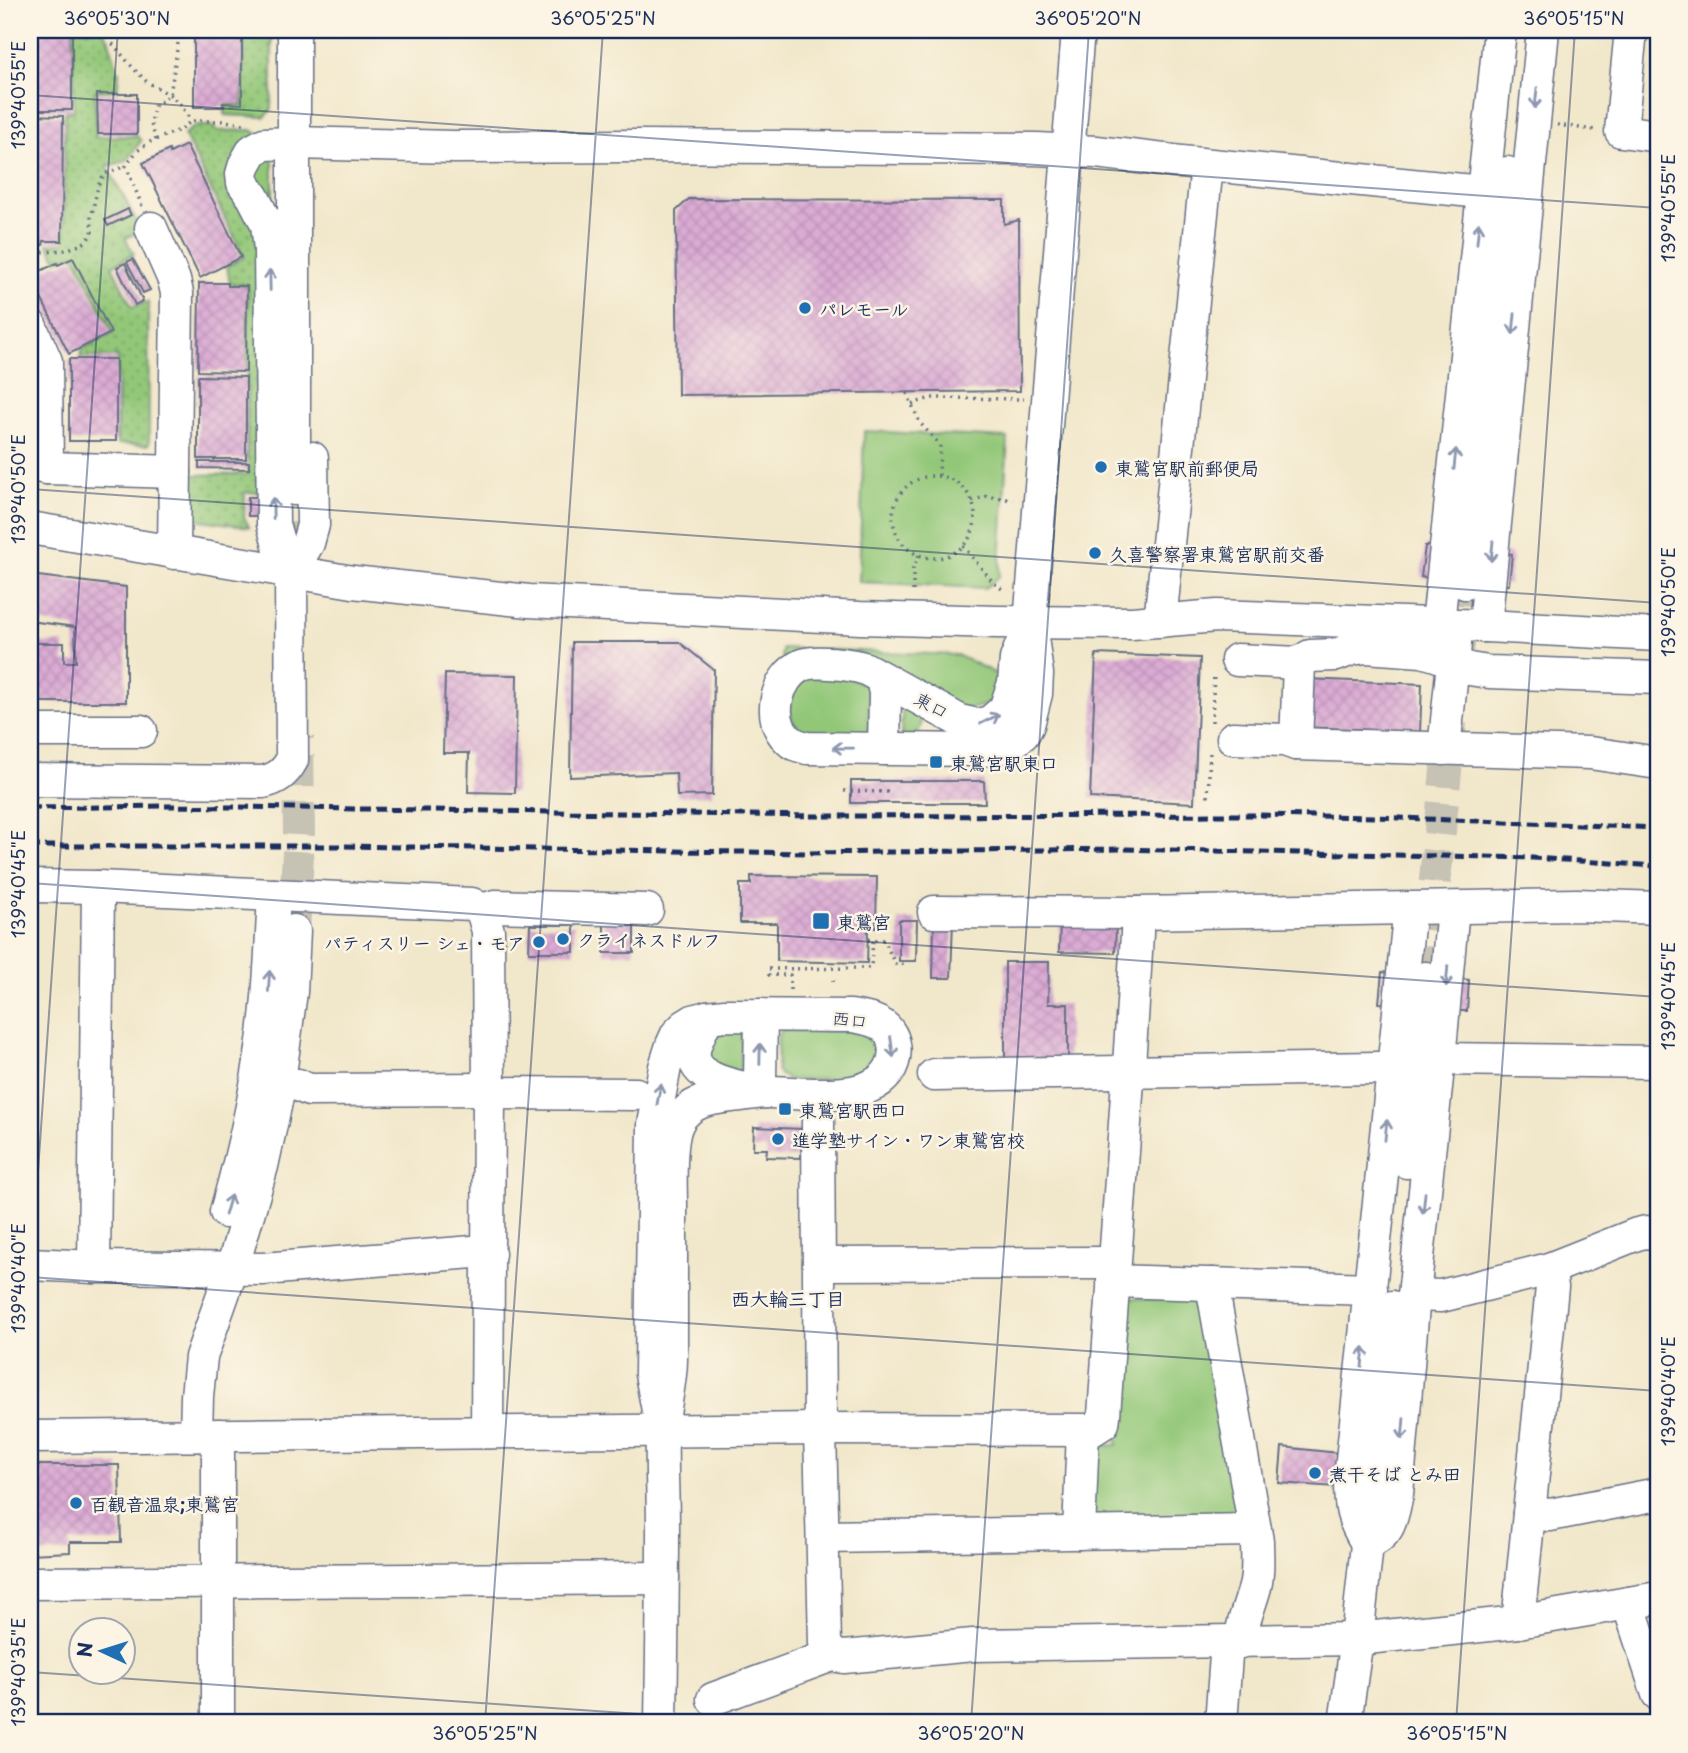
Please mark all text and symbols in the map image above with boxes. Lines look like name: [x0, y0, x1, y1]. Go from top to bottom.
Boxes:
text: 36°05'30"N: [64, 4, 170, 31]
text: 36°05'25"N: [550, 4, 656, 31]
text: 36°05'20"N: [1034, 4, 1142, 31]
text: 36°05'15"N: [1523, 4, 1625, 31]
text: 139°40'55"E: [4, 41, 31, 149]
one-way arrow: [1529, 86, 1542, 108]
text: 139°40'55"E: [1654, 154, 1681, 262]
one-way arrow: [1472, 222, 1485, 244]
one-way arrow: [263, 269, 277, 292]
place label: パレモール: [819, 295, 908, 322]
marker: パレモール: [797, 300, 813, 316]
one-way arrow: [1507, 312, 1520, 335]
text: 139°40'50"E: [4, 434, 31, 544]
one-way arrow: [1449, 448, 1462, 471]
place label: 東鷲宮駅前郵便局: [1115, 454, 1259, 481]
marker: 東鷲宮駅前郵便局: [1093, 459, 1109, 475]
one-way arrow: [266, 497, 279, 520]
one-way arrow: [1485, 539, 1498, 561]
place label: 久喜警察署東鷲宮駅前交番: [1109, 540, 1325, 567]
marker: 久喜警察署東鷲宮駅前交番: [1087, 545, 1103, 561]
text: 139°40'50"E: [1654, 547, 1681, 657]
street label: 東口: [910, 684, 954, 726]
one-way arrow: [980, 711, 1000, 725]
one-way arrow: [832, 742, 855, 755]
place label: 東鷲宮駅東口: [950, 749, 1058, 776]
marker: 東鷲宮駅東口: [928, 754, 944, 770]
text: 139°40'45"E: [4, 830, 31, 938]
place label: 東鷲宮: [837, 908, 891, 935]
marker: 東鷲宮: [811, 911, 831, 931]
place label: クライネスドルフ: [577, 926, 721, 953]
place label: パティスリー シェ・モア: [324, 929, 525, 956]
marker: クライネスドルフ: [555, 931, 571, 947]
marker: パティスリー シェ・モア: [531, 934, 547, 950]
text: 139°40'45"E: [1654, 942, 1681, 1050]
one-way arrow: [1441, 964, 1454, 987]
one-way arrow: [263, 970, 276, 993]
street label: 西口: [830, 1003, 870, 1035]
one-way arrow: [886, 1035, 899, 1058]
one-way arrow: [753, 1043, 767, 1066]
one-way arrow: [652, 1083, 666, 1106]
place label: 東鷲宮駅西口: [799, 1096, 907, 1123]
marker: 東鷲宮駅西口: [777, 1101, 793, 1117]
one-way arrow: [1380, 1120, 1393, 1142]
place label: 進学塾サイン・ワン東鷲宮校: [792, 1126, 1025, 1153]
marker: 進学塾サイン・ワン東鷲宮校: [770, 1131, 786, 1147]
one-way arrow: [1417, 1191, 1430, 1213]
one-way arrow: [223, 1194, 236, 1216]
text: 139°40'40"E: [4, 1223, 31, 1333]
district label: 西大輪三丁目: [731, 1284, 845, 1312]
text: 139°40'40"E: [1654, 1336, 1681, 1446]
one-way arrow: [1357, 1346, 1370, 1369]
one-way arrow: [1396, 1417, 1409, 1440]
place label: 煮干そば とみ田: [1329, 1460, 1461, 1487]
marker: 煮干そば とみ田: [1307, 1465, 1323, 1481]
place label: 百観音温泉;東鷲宮: [90, 1490, 239, 1517]
marker: 百観音温泉;東鷲宮: [68, 1495, 84, 1511]
north arrow: [66, 1616, 136, 1686]
text: 139°40'35"E: [4, 1618, 31, 1726]
text: N: [70, 1641, 99, 1658]
text: 36°05'25"N: [432, 1719, 538, 1746]
text: 36°05'20"N: [917, 1719, 1025, 1746]
text: 36°05'15"N: [1406, 1719, 1508, 1746]

